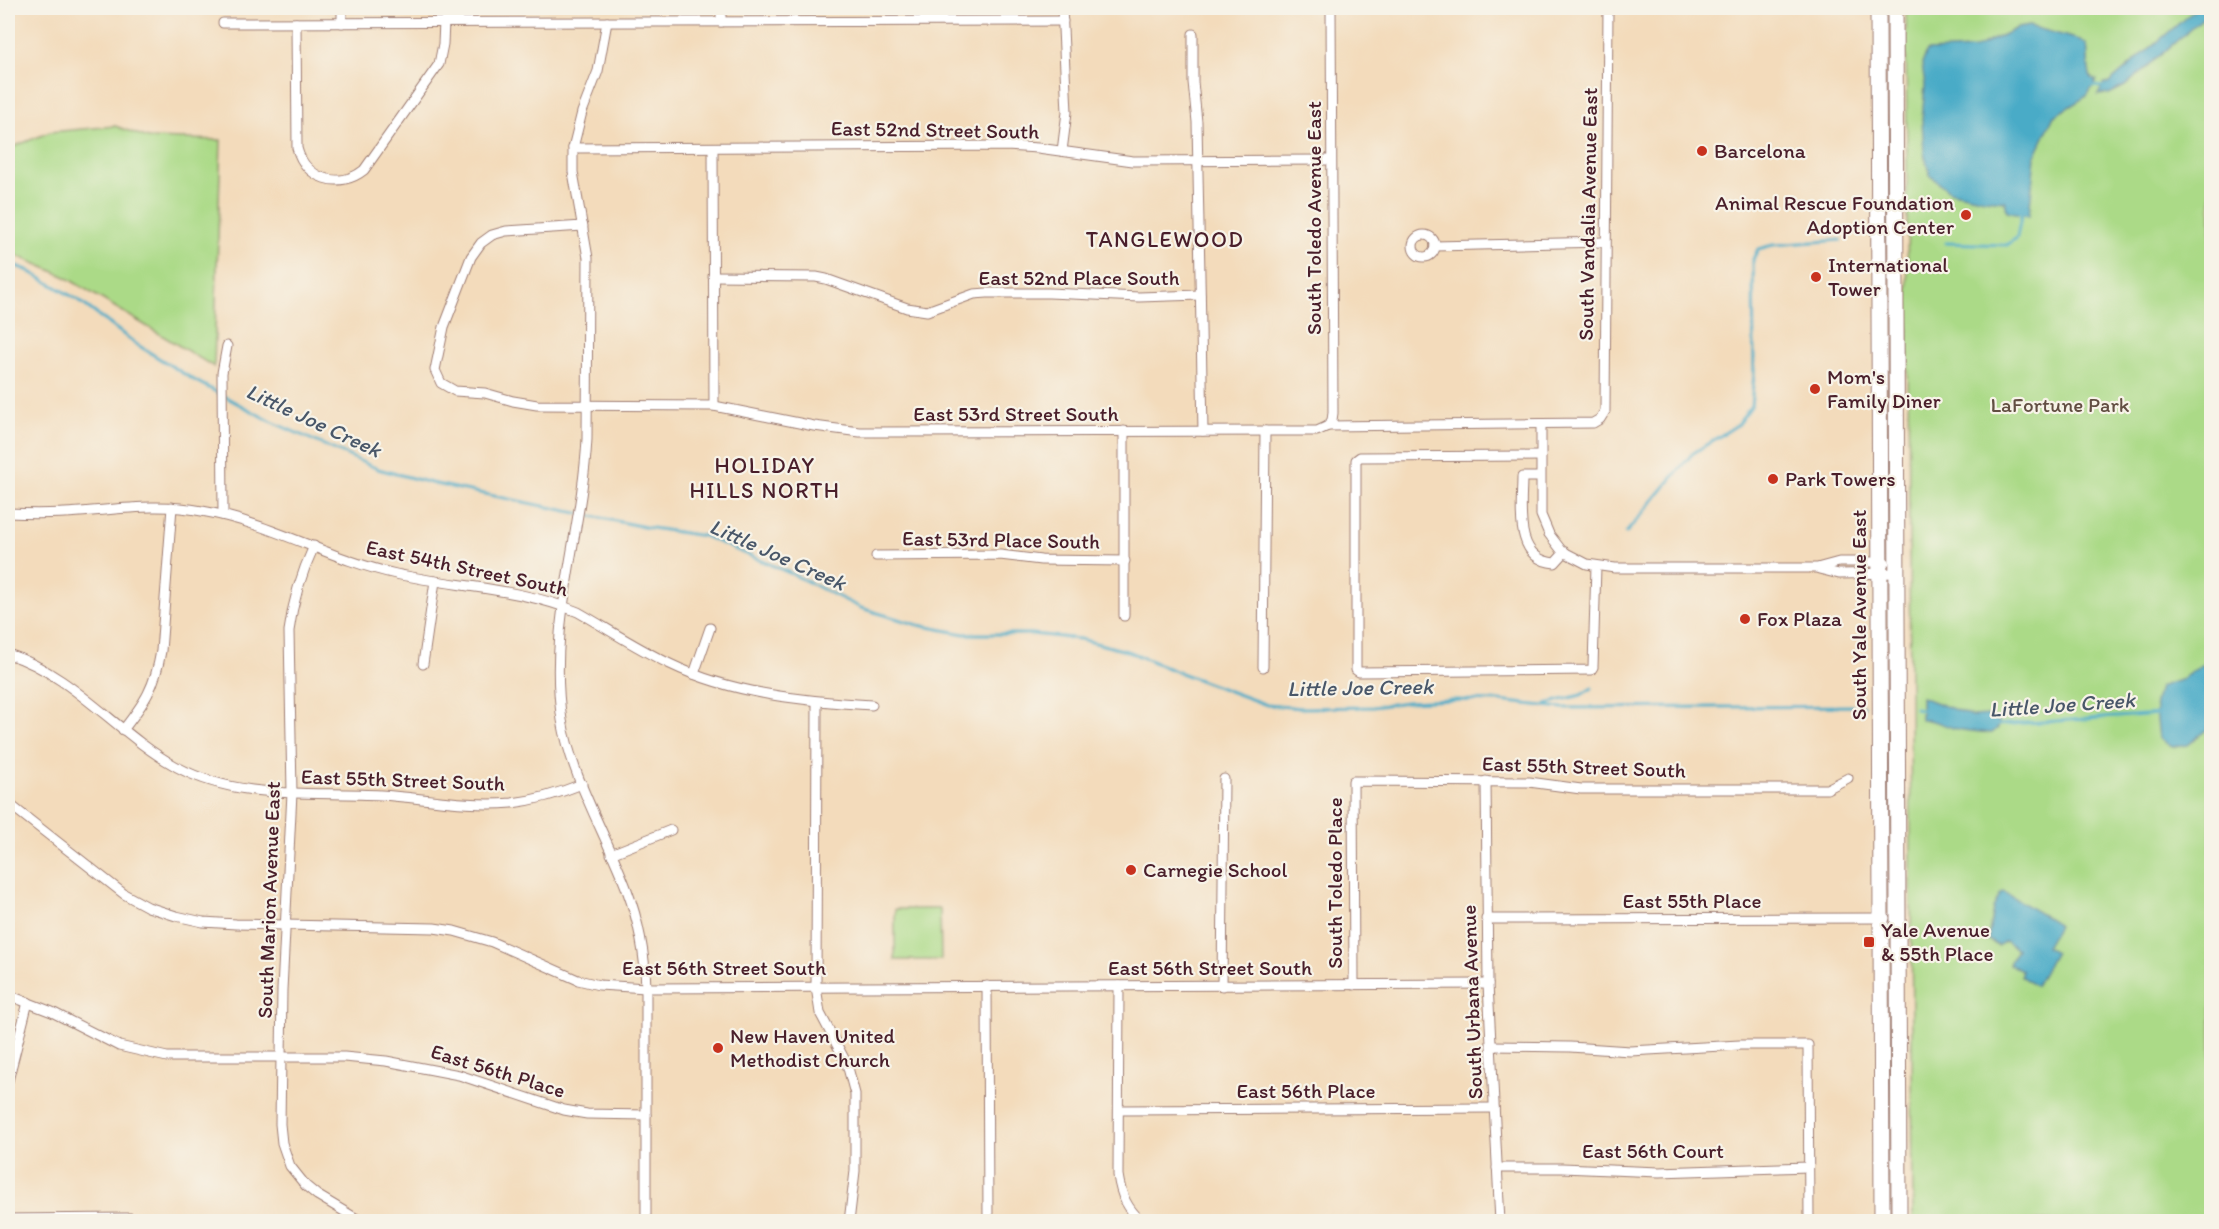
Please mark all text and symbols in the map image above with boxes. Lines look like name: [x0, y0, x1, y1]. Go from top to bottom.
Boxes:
street label: South Vandalia Avenue East: [1573, 87, 1602, 341]
street label: South Toledo Avenue East: [1301, 101, 1326, 335]
street label: East 52nd Street South: [831, 115, 1039, 144]
place label: Barcelona: [1714, 138, 1806, 163]
marker: Barcelona: [1695, 144, 1709, 158]
place label: Animal Rescue Foundation Adoption Center: [1715, 190, 1955, 239]
marker: Animal Rescue Foundation Adoption Center: [1959, 208, 1973, 222]
district label: TANGLEWOOD: [1086, 226, 1244, 253]
place label: International Tower: [1828, 252, 1948, 301]
street label: East 52nd Place South: [979, 265, 1180, 290]
marker: International Tower: [1809, 270, 1823, 284]
place label: Mom's Family Diner: [1827, 364, 1941, 413]
water label: Little Joe Creek: [242, 377, 387, 464]
marker: Mom's Family Diner: [1808, 382, 1822, 396]
park label: LaFortune Park: [1991, 392, 2130, 417]
street label: East 53rd Street South: [913, 401, 1119, 426]
district label: HOLIDAY HILLS NORTH: [689, 452, 841, 504]
place label: Park Towers: [1785, 466, 1896, 491]
marker: Park Towers: [1766, 472, 1780, 486]
street label: South Yale Avenue East: [1846, 510, 1871, 720]
water label: Little Joe Creek: [706, 512, 852, 597]
street label: East 53rd Place South: [902, 525, 1100, 554]
street label: East 54th Street South: [364, 534, 570, 601]
place label: Fox Plaza: [1757, 606, 1842, 631]
marker: Fox Plaza: [1738, 612, 1752, 626]
water label: Little Joe Creek: [1287, 673, 1435, 702]
water label: Little Joe Creek: [1988, 686, 2138, 723]
street label: East 55th Street South: [1482, 750, 1686, 783]
street label: East 55th Street South: [301, 763, 505, 796]
street label: South Marion Avenue East: [252, 781, 285, 1019]
street label: South Toledo Place: [1322, 797, 1347, 969]
place label: Carnegie School: [1143, 857, 1288, 882]
marker: Carnegie School: [1124, 863, 1138, 877]
street label: East 55th Place: [1622, 888, 1762, 913]
street label: South Urbana Avenue: [1456, 904, 1487, 1100]
place label: Yale Avenue & 55th Place: [1881, 917, 1993, 966]
marker: Yale Avenue & 55th Place: [1862, 935, 1876, 949]
street label: East 56th Street South: [622, 955, 826, 980]
street label: East 56th Street South: [1108, 955, 1312, 980]
place label: New Haven United Methodist Church: [730, 1023, 896, 1072]
street label: East 56th Place: [428, 1038, 568, 1103]
marker: New Haven United Methodist Church: [711, 1041, 725, 1055]
street label: East 56th Place: [1236, 1078, 1376, 1103]
street label: East 56th Court: [1582, 1138, 1724, 1163]

